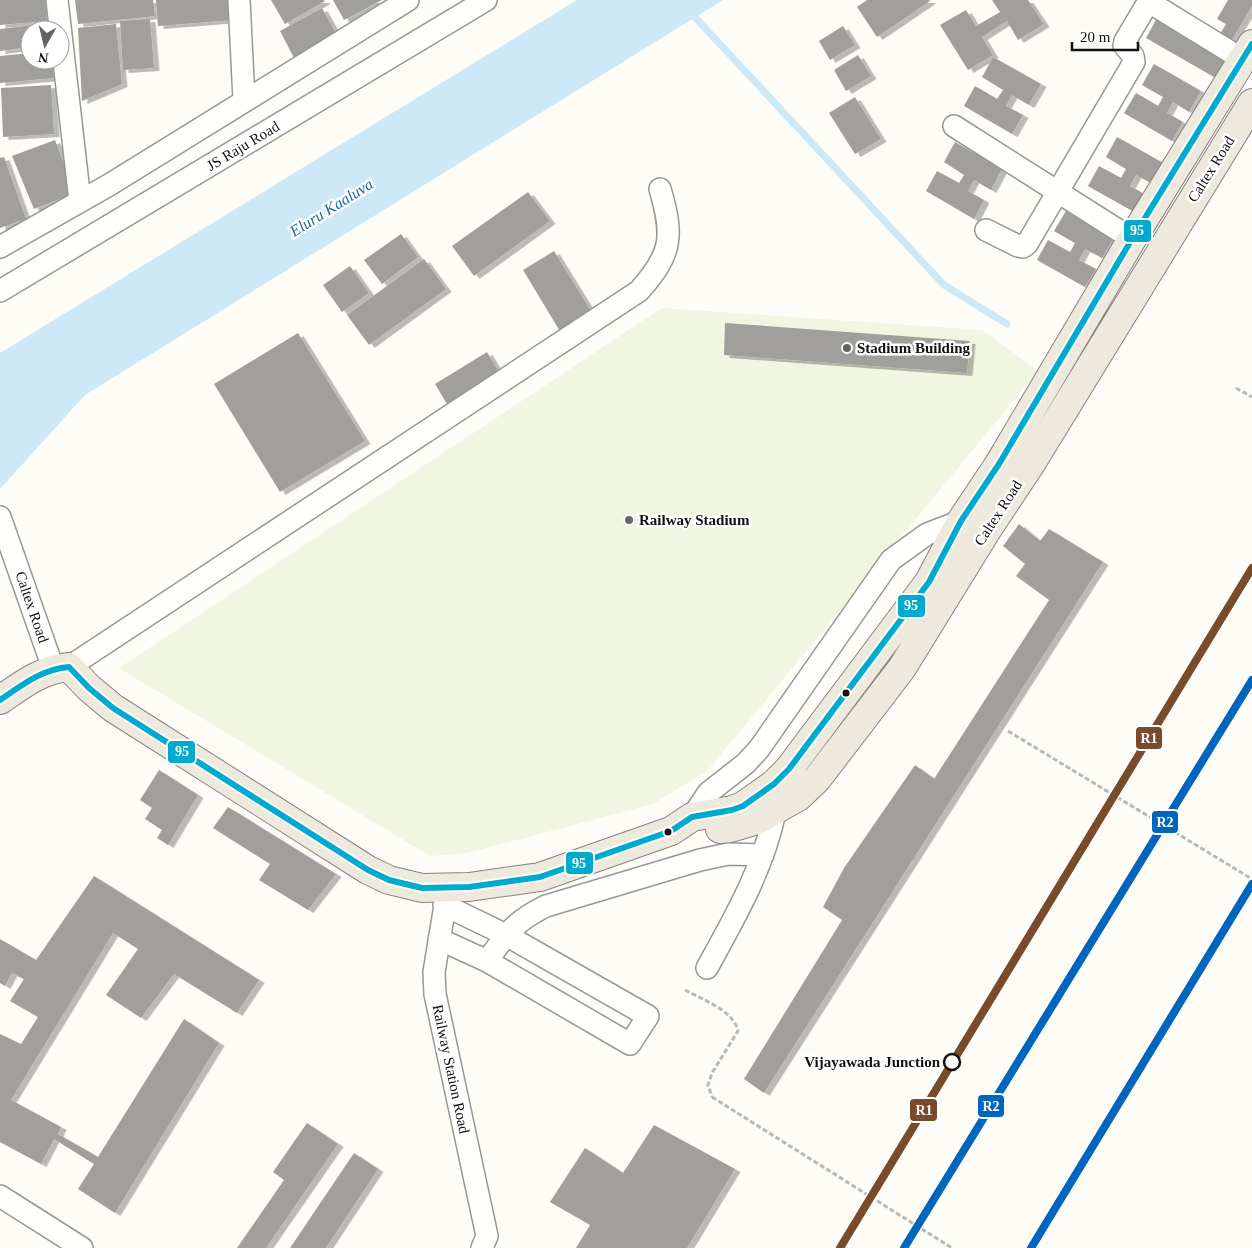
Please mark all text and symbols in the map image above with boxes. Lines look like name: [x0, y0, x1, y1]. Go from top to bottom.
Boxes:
north arrow: [20, 20, 70, 70]
scale bar: [1072, 20, 1138, 52]
text: 20 m: [1080, 29, 1111, 45]
text: N: [37, 49, 49, 66]
street label: JS Raju Road: [204, 118, 283, 174]
street label: Caltex Road: [1184, 133, 1238, 205]
water label: Eluru Kaaluva: [286, 175, 376, 240]
line badge: 95: [1123, 219, 1152, 243]
text: 95: [1130, 223, 1144, 238]
place label: Stadium Building: [857, 340, 970, 356]
marker: Stadium Building: [841, 342, 853, 354]
street label: Caltex Road: [971, 477, 1025, 549]
place label: Railway Stadium: [639, 512, 750, 528]
marker: Railway Stadium: [623, 514, 635, 526]
street label: Caltex Road: [12, 569, 52, 645]
line badge: 95: [897, 594, 926, 618]
text: 95: [904, 598, 918, 613]
unlabelled marker: [841, 688, 851, 698]
line badge: R1: [1135, 726, 1163, 750]
text: R1: [1140, 731, 1158, 746]
line badge: 95: [167, 740, 196, 764]
text: 95: [175, 744, 189, 759]
line badge: R2: [1151, 810, 1179, 834]
text: R2: [1156, 815, 1174, 830]
unlabelled marker: [663, 827, 673, 837]
line badge: 95: [565, 851, 594, 875]
text: 95: [572, 856, 586, 871]
street label: Railway Station Road: [429, 1003, 473, 1136]
marker: Vijayawada Junction: [943, 1053, 961, 1071]
place label: Vijayawada Junction: [804, 1054, 941, 1070]
line badge: R2: [977, 1094, 1005, 1118]
line badge: R1: [909, 1098, 938, 1122]
text: R2: [982, 1099, 1000, 1114]
text: R1: [915, 1103, 933, 1118]

